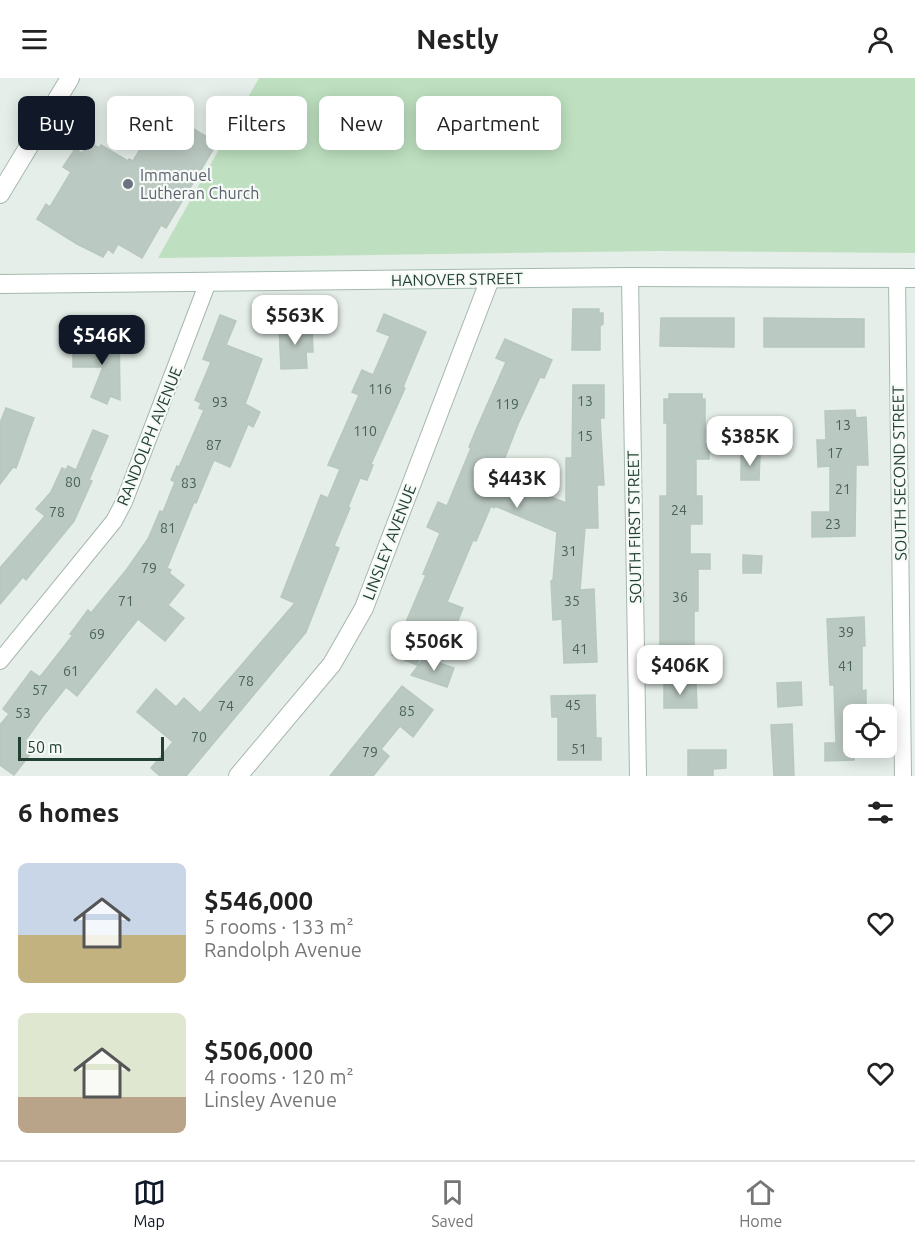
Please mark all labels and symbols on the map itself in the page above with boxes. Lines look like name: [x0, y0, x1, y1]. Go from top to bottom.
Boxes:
place label: Immanuel Lutheran Church: [140, 166, 259, 202]
marker: Immanuel Lutheran Church: [121, 177, 135, 191]
street label: HANOVER STREET: [391, 269, 523, 289]
pin: $563K: [253, 295, 337, 346]
pin: $546K: [60, 315, 144, 366]
street label: RANDOLPH AVENUE: [113, 364, 185, 508]
house number: 116: [368, 381, 392, 397]
street label: SOUTH SECOND STREET: [888, 385, 910, 561]
house number: 13: [577, 393, 593, 409]
house number: 93: [212, 394, 228, 410]
house number: 119: [495, 396, 519, 412]
pin: $385K: [708, 416, 792, 467]
house number: 13: [835, 417, 851, 433]
house number: 110: [353, 423, 377, 439]
house number: 15: [577, 428, 593, 444]
house number: 87: [206, 437, 222, 453]
house number: 17: [827, 445, 843, 461]
street label: SOUTH FIRST STREET: [624, 450, 644, 604]
pin: $443K: [475, 458, 559, 509]
house number: 80: [65, 474, 81, 490]
house number: 83: [181, 475, 197, 491]
house number: 21: [835, 481, 851, 497]
street label: LINSLEY AVENUE: [359, 482, 419, 602]
house number: 24: [671, 502, 687, 518]
house number: 78: [49, 504, 65, 520]
house number: 23: [825, 516, 841, 532]
house number: 81: [160, 520, 176, 536]
house number: 31: [561, 543, 577, 559]
house number: 79: [141, 560, 157, 576]
house number: 36: [672, 589, 688, 605]
house number: 71: [118, 593, 134, 609]
house number: 35: [564, 593, 580, 609]
pin: $506K: [392, 621, 476, 672]
house number: 39: [838, 624, 854, 640]
house number: 69: [89, 626, 105, 642]
house number: 41: [572, 641, 588, 657]
pin: $406K: [638, 645, 722, 696]
house number: 41: [838, 658, 854, 674]
house number: 61: [63, 663, 79, 679]
house number: 78: [238, 673, 254, 689]
house number: 57: [32, 682, 48, 698]
house number: 45: [565, 697, 581, 713]
house number: 74: [218, 698, 234, 714]
house number: 85: [399, 703, 415, 719]
house number: 53: [15, 705, 31, 721]
house number: 70: [191, 729, 207, 745]
scale bar: [18, 734, 164, 762]
house number: 51: [571, 741, 587, 757]
house number: 79: [362, 744, 378, 760]

